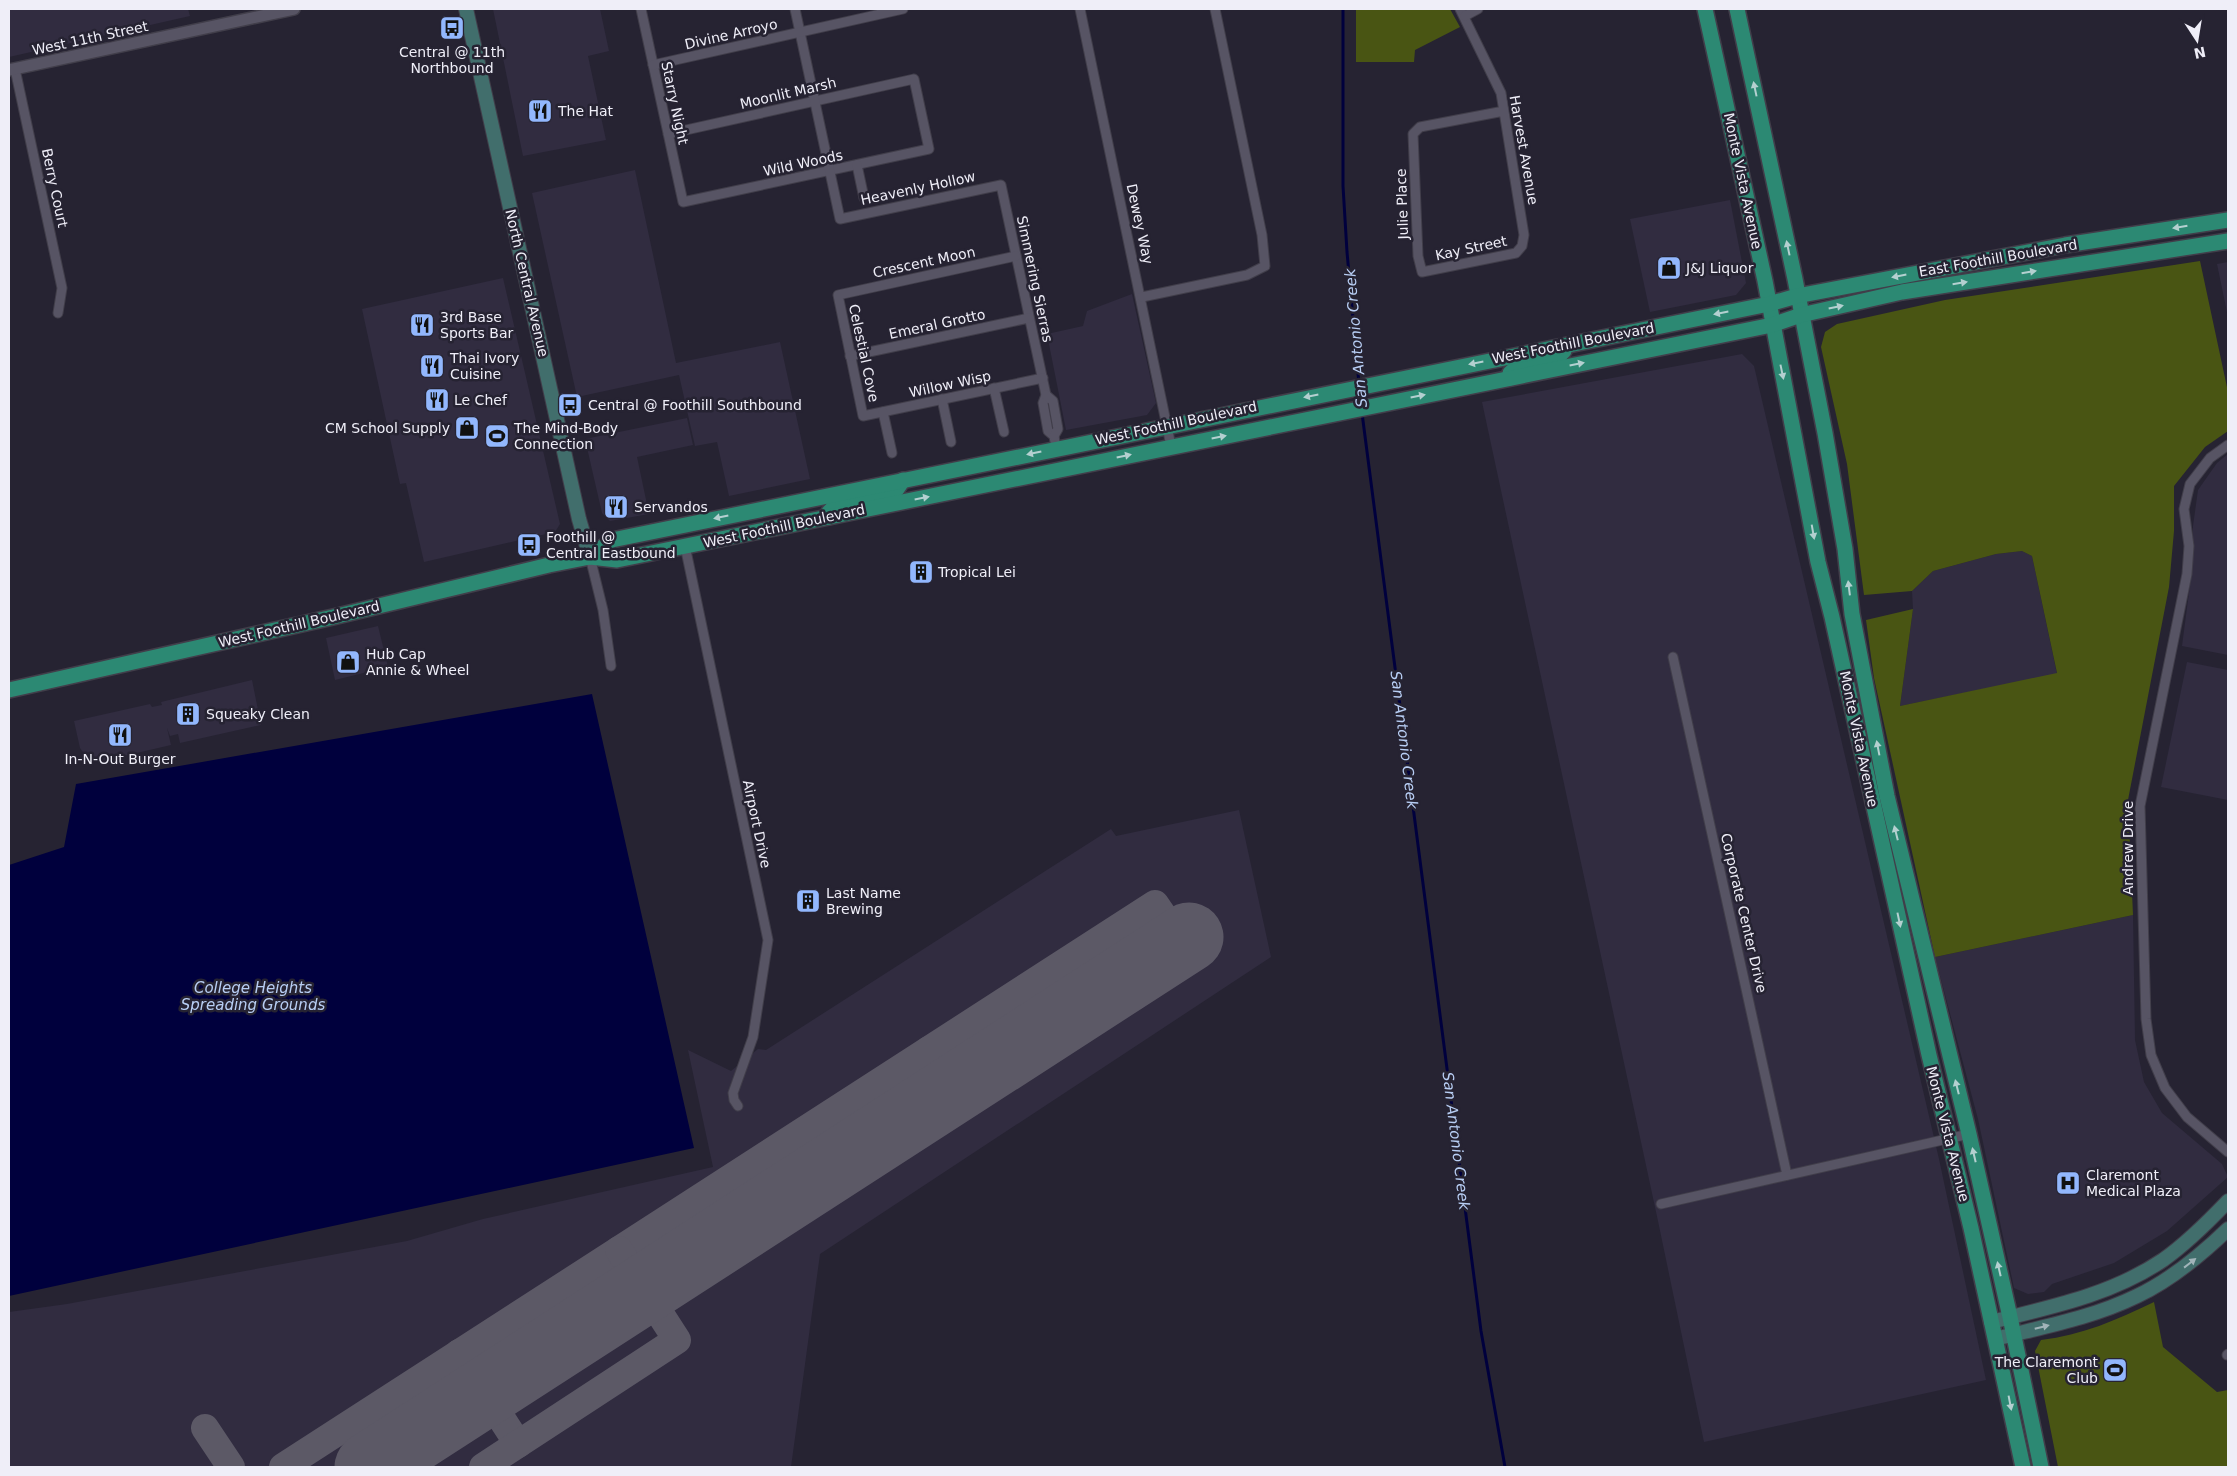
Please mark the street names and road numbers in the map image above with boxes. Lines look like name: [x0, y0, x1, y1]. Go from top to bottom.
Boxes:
street label: Divine Arroyo: [683, 16, 779, 52]
street label: West 11th Street: [31, 18, 150, 58]
street label: Starry Night: [658, 60, 692, 147]
street label: Moonlit Marsh: [738, 74, 838, 112]
street label: Harvest Avenue: [1506, 94, 1542, 206]
street label: Monte Vista Avenue: [1721, 111, 1765, 251]
street label: Berry Court: [39, 147, 71, 230]
street label: Wild Woods: [762, 147, 844, 179]
street label: Heavenly Hollow: [859, 168, 977, 208]
street label: Julie Place: [1393, 168, 1411, 241]
street label: Dewey Way: [1124, 182, 1156, 266]
street label: North Central Avenue: [502, 208, 552, 358]
street label: Simmering Sierras: [1014, 214, 1056, 344]
street label: Kay Street: [1434, 233, 1509, 263]
street label: East Foothill Boulevard: [1918, 236, 2078, 280]
street label: Crescent Moon: [871, 243, 977, 281]
street label: Celestial Cove: [846, 303, 882, 403]
street label: Emeral Grotto: [887, 306, 987, 342]
street label: West Foothill Boulevard: [1491, 319, 1655, 367]
street label: Willow Wisp: [908, 367, 992, 400]
street label: West Foothill Boulevard: [1094, 398, 1258, 448]
street label: West Foothill Boulevard: [702, 501, 866, 551]
street label: West Foothill Boulevard: [217, 598, 381, 650]
street label: Monte Vista Avenue: [1837, 669, 1881, 809]
street label: Airport Drive: [740, 778, 774, 870]
street label: Andrew Drive: [2120, 801, 2136, 895]
street label: Corporate Center Drive: [1718, 832, 1770, 994]
street label: Monte Vista Avenue: [1923, 1065, 1973, 1203]

